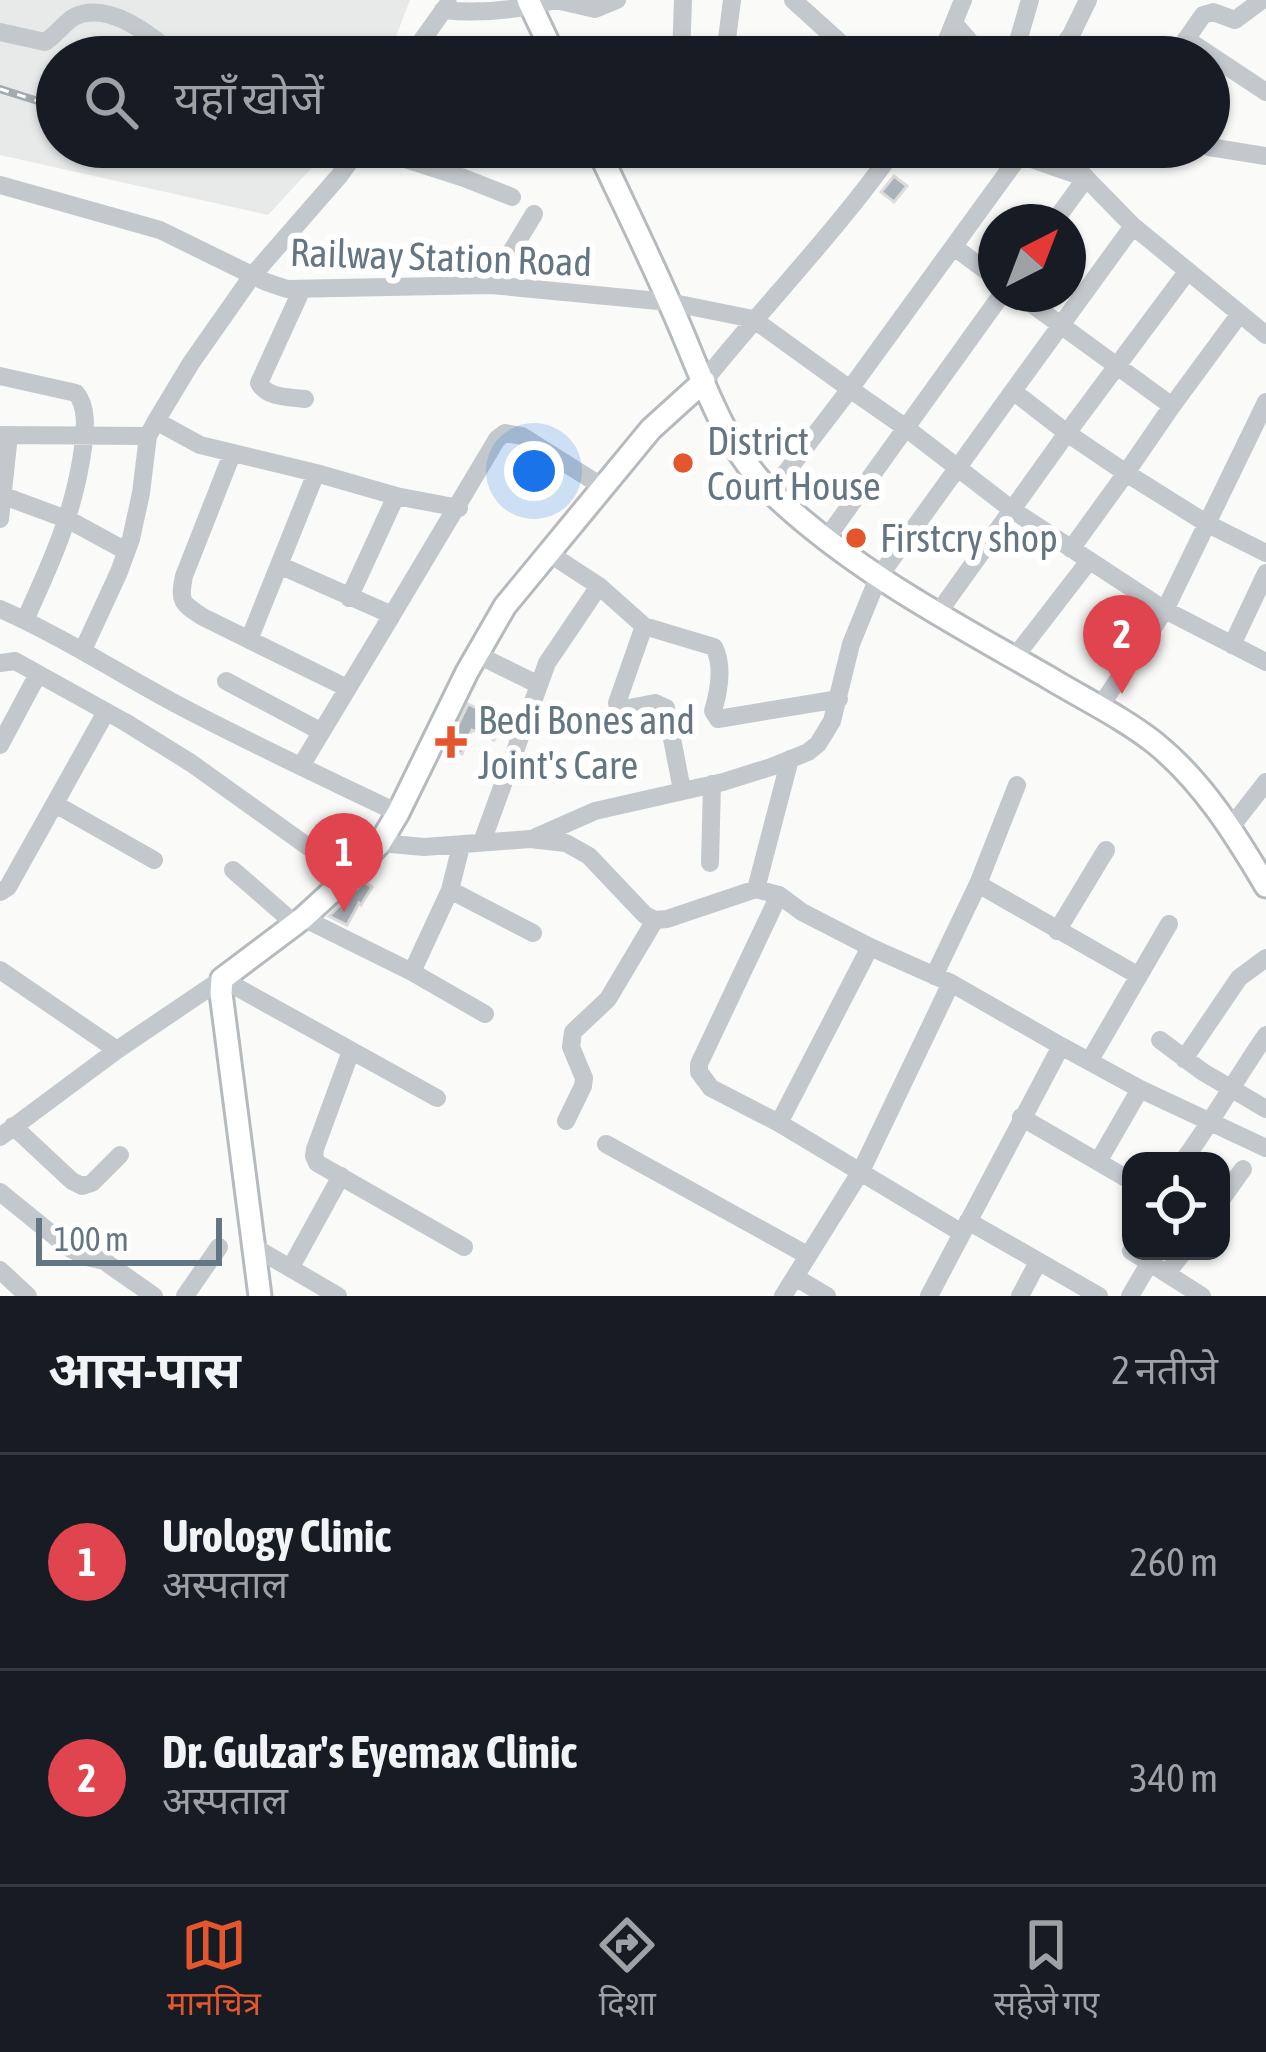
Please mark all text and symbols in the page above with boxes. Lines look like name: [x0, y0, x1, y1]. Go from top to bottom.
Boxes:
search box: [36, 36, 1230, 168]
icon: search: [78, 69, 144, 135]
text: यहाँ खोजें: [174, 72, 324, 124]
north arrow: [978, 204, 1086, 312]
street label: Railway Station Road: [289, 230, 593, 284]
place label: District Court House: [707, 419, 881, 508]
your location: [504, 441, 564, 501]
marker: District Court House: [670, 450, 696, 476]
place label: Firstcry shop: [880, 516, 1058, 560]
marker: Firstcry shop: [843, 525, 869, 551]
pin: 2: [1083, 595, 1161, 694]
place label: Bedi Bones and Joint's Care: [478, 698, 695, 787]
marker: Bedi Bones and Joint's Care: [435, 726, 467, 758]
pin: 1: [305, 813, 383, 912]
map controls: [1122, 1152, 1230, 1260]
button: locate: [1122, 1152, 1230, 1260]
scale bar: [36, 1212, 222, 1265]
text: 100 m: [54, 1220, 129, 1258]
text: आस-पास: [48, 1340, 241, 1399]
text: 2 नतीजे: [1111, 1348, 1218, 1392]
text: Urology Clinic: [162, 1510, 391, 1562]
text: 1: [78, 1540, 96, 1584]
text: 260 m: [1130, 1540, 1218, 1584]
text: अस्पताल: [162, 1562, 288, 1606]
text: Dr. Gulzar's Eyemax Clinic: [162, 1726, 577, 1778]
text: 2: [78, 1756, 96, 1800]
text: 340 m: [1130, 1756, 1218, 1800]
text: अस्पताल: [162, 1778, 288, 1822]
tab: मानचित्र: [167, 1912, 261, 2028]
tab: दिशा: [594, 1912, 660, 2028]
tab: सहेजे गए: [994, 1912, 1099, 2028]

